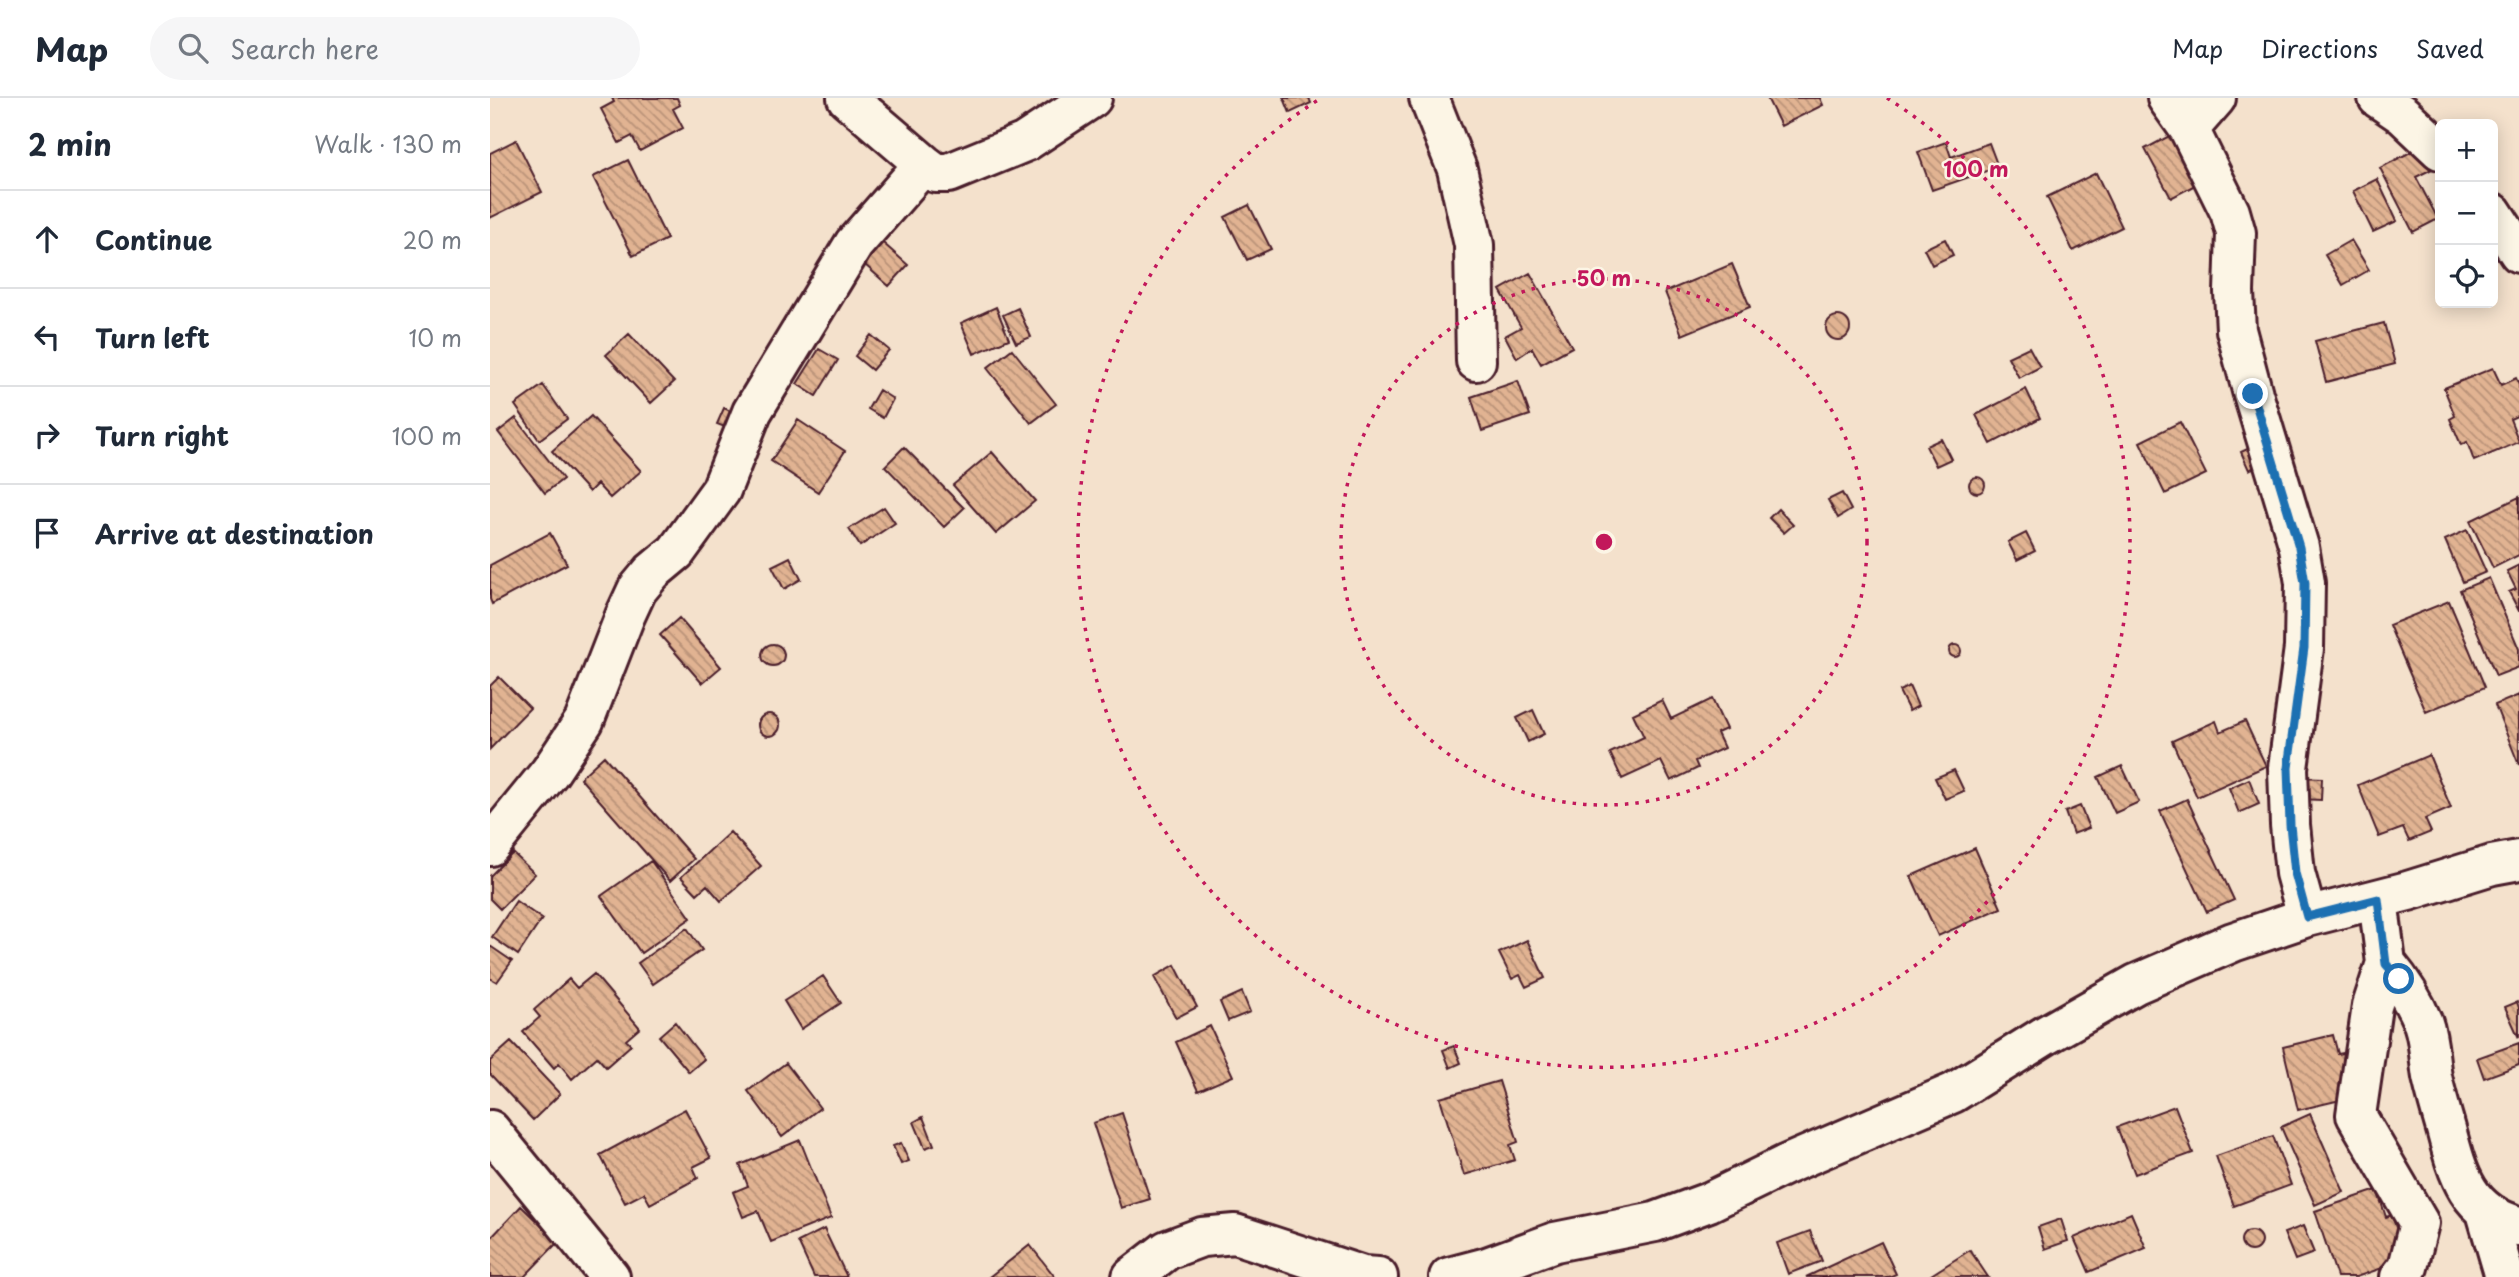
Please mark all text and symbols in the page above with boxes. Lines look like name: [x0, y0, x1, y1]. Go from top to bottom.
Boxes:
search box: [150, 17, 640, 80]
text: Map: [35, 23, 108, 73]
icon: search: [174, 29, 212, 67]
text: Search here: [230, 29, 379, 68]
text: Map: [2172, 30, 2223, 66]
text: Directions: [2261, 30, 2378, 66]
text: Saved: [2416, 30, 2484, 66]
map controls: [2435, 119, 2498, 308]
button: +: [2435, 119, 2498, 182]
text: 2 min: [28, 121, 112, 166]
text: Walk · 130 m: [314, 126, 462, 161]
text: 100 m: [1943, 152, 2009, 184]
button: −: [2435, 182, 2498, 245]
icon: ahead: [28, 220, 66, 258]
text: Continue: [95, 220, 212, 259]
text: 20 m: [403, 222, 462, 257]
button: locate: [2435, 245, 2498, 308]
text: 50 m: [1577, 261, 1631, 293]
icon: left: [28, 318, 66, 356]
text: Turn left: [95, 318, 210, 357]
text: 10 m: [408, 320, 462, 355]
route end: [2237, 378, 2268, 409]
icon: right: [28, 416, 66, 454]
text: Turn right: [95, 416, 229, 455]
text: 100 m: [392, 418, 462, 453]
icon: arrive: [28, 514, 66, 552]
text: Arrive at destination: [95, 514, 374, 553]
centre of rings: [1592, 530, 1616, 554]
route start: [2383, 963, 2414, 994]

